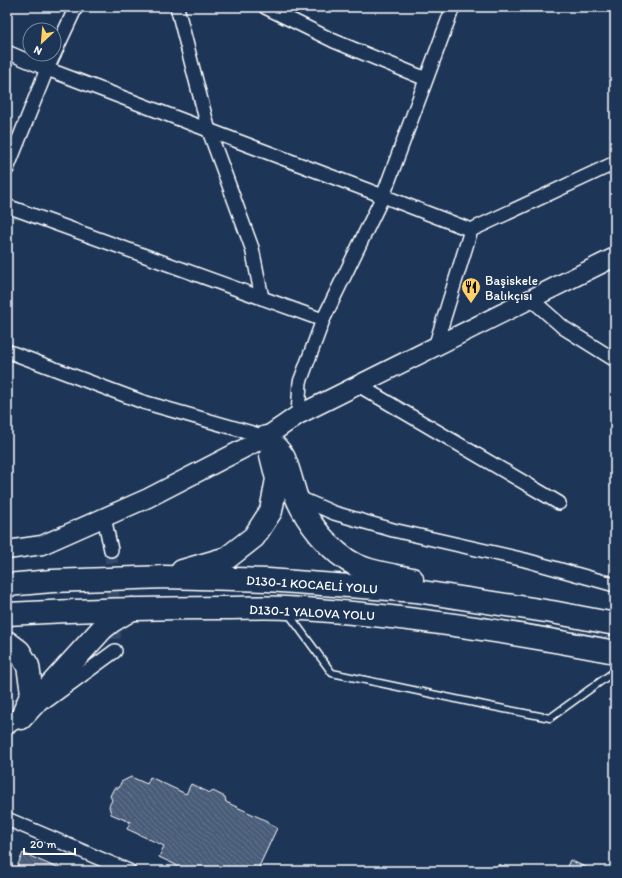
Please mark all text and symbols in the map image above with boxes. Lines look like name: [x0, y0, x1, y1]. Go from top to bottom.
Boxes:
north arrow: [22, 22, 62, 62]
text: N: [32, 43, 44, 58]
place label: Başiskele Balıkçısı: [485, 273, 538, 303]
restaurant icon: Başiskele Balıkçısı: [460, 276, 482, 304]
street label: D130-1 KOCAELİ YOLU: [246, 572, 378, 597]
street label: D130-1 YALOVA YOLU: [249, 602, 375, 623]
scale bar: [24, 830, 75, 856]
text: 20 m: [30, 837, 57, 851]

